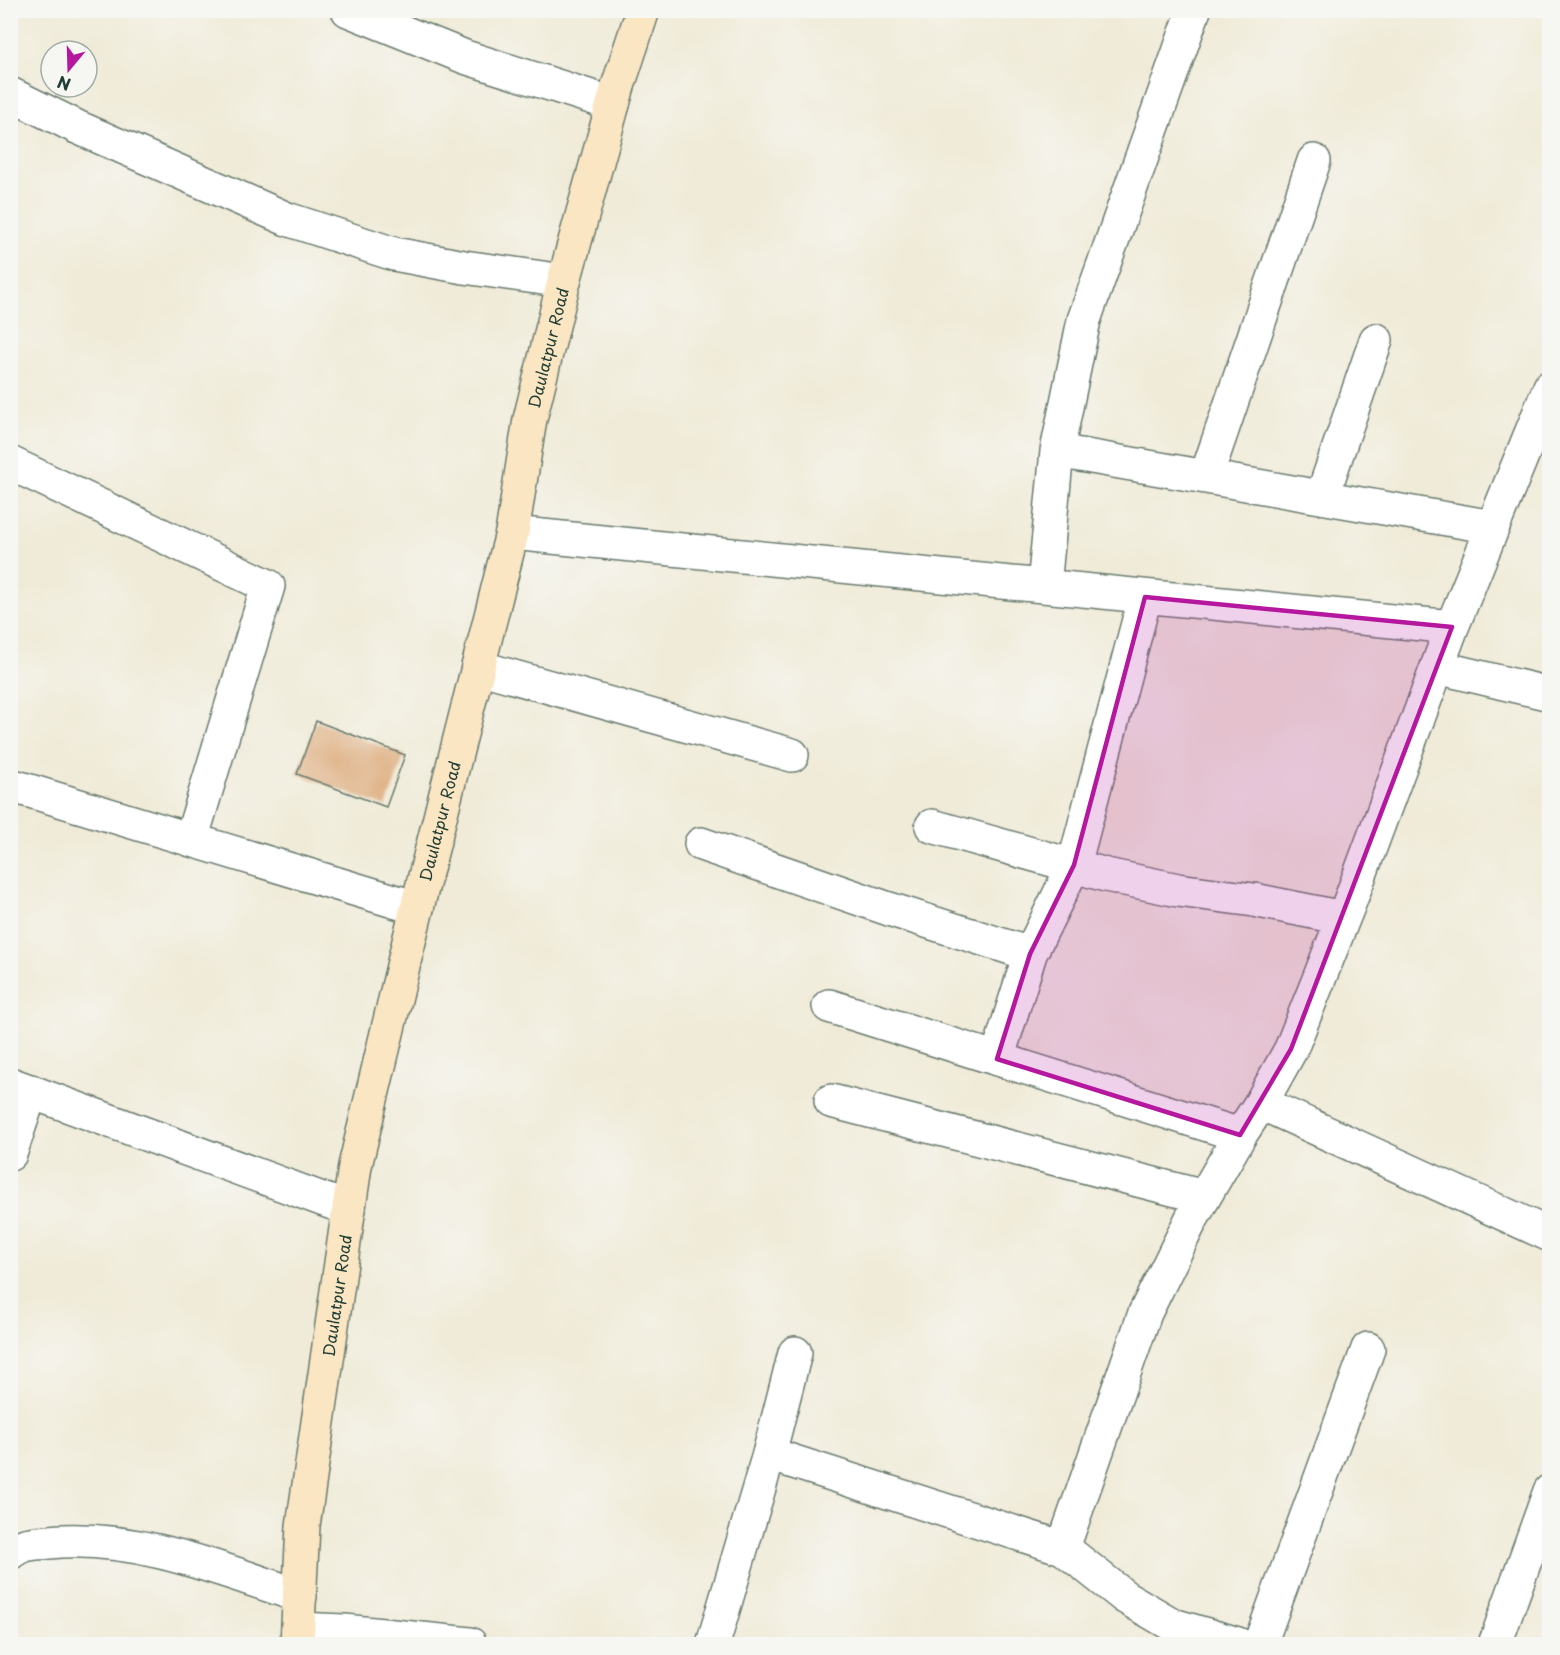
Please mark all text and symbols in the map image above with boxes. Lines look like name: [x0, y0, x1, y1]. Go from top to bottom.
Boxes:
north arrow: [39, 39, 99, 99]
text: N: [54, 71, 74, 98]
street label: Daulatpur Road: [521, 285, 574, 410]
street label: Daulatpur Road: [412, 758, 466, 884]
street label: Daulatpur Road: [316, 1233, 357, 1358]

